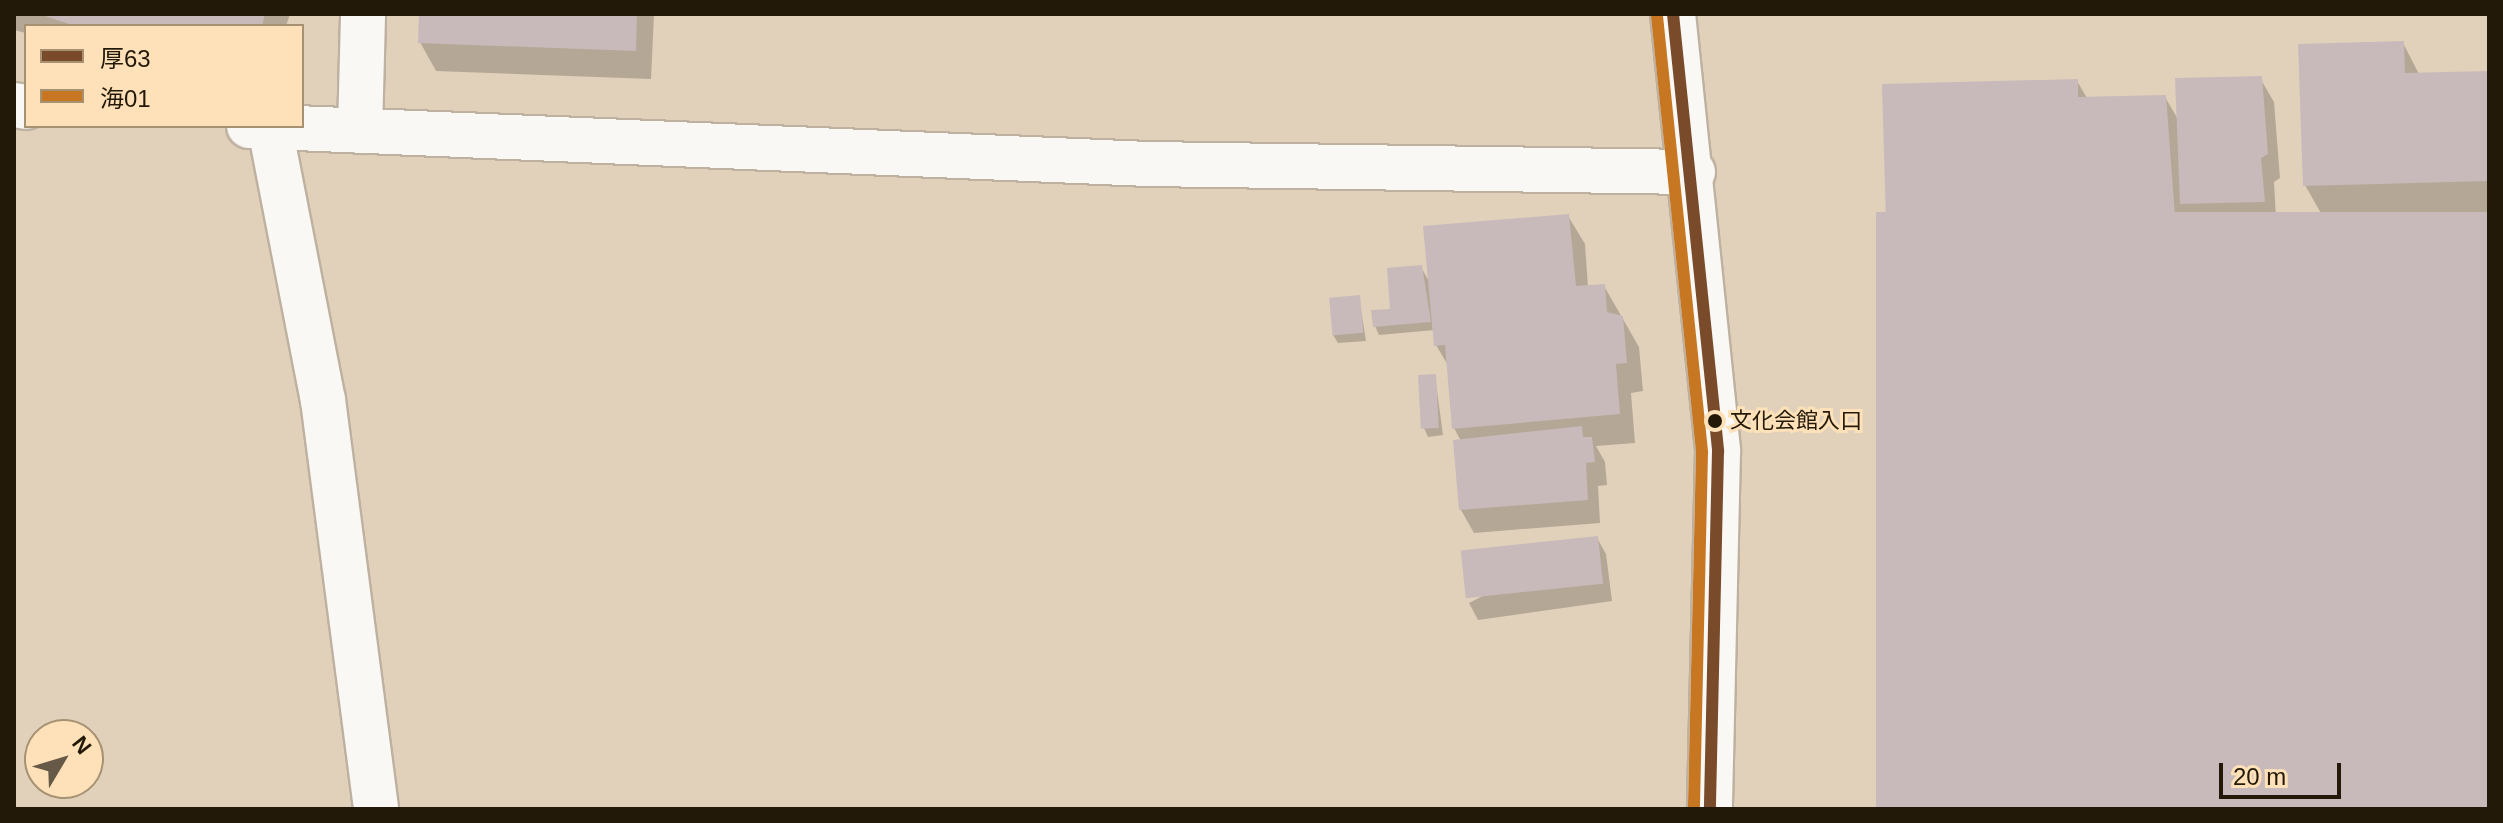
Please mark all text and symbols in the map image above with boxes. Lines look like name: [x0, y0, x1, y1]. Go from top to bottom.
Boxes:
legend: [24, 24, 304, 128]
text: 厚63: [100, 45, 151, 72]
text: 海01: [100, 85, 151, 112]
place label: 文化会館入口: [1730, 408, 1862, 434]
marker: 文化会館入口: [1707, 413, 1723, 429]
north arrow: [24, 719, 104, 799]
text: N: [67, 731, 96, 759]
scale bar: [2223, 747, 2345, 797]
text: 20 m: [2233, 763, 2286, 790]

